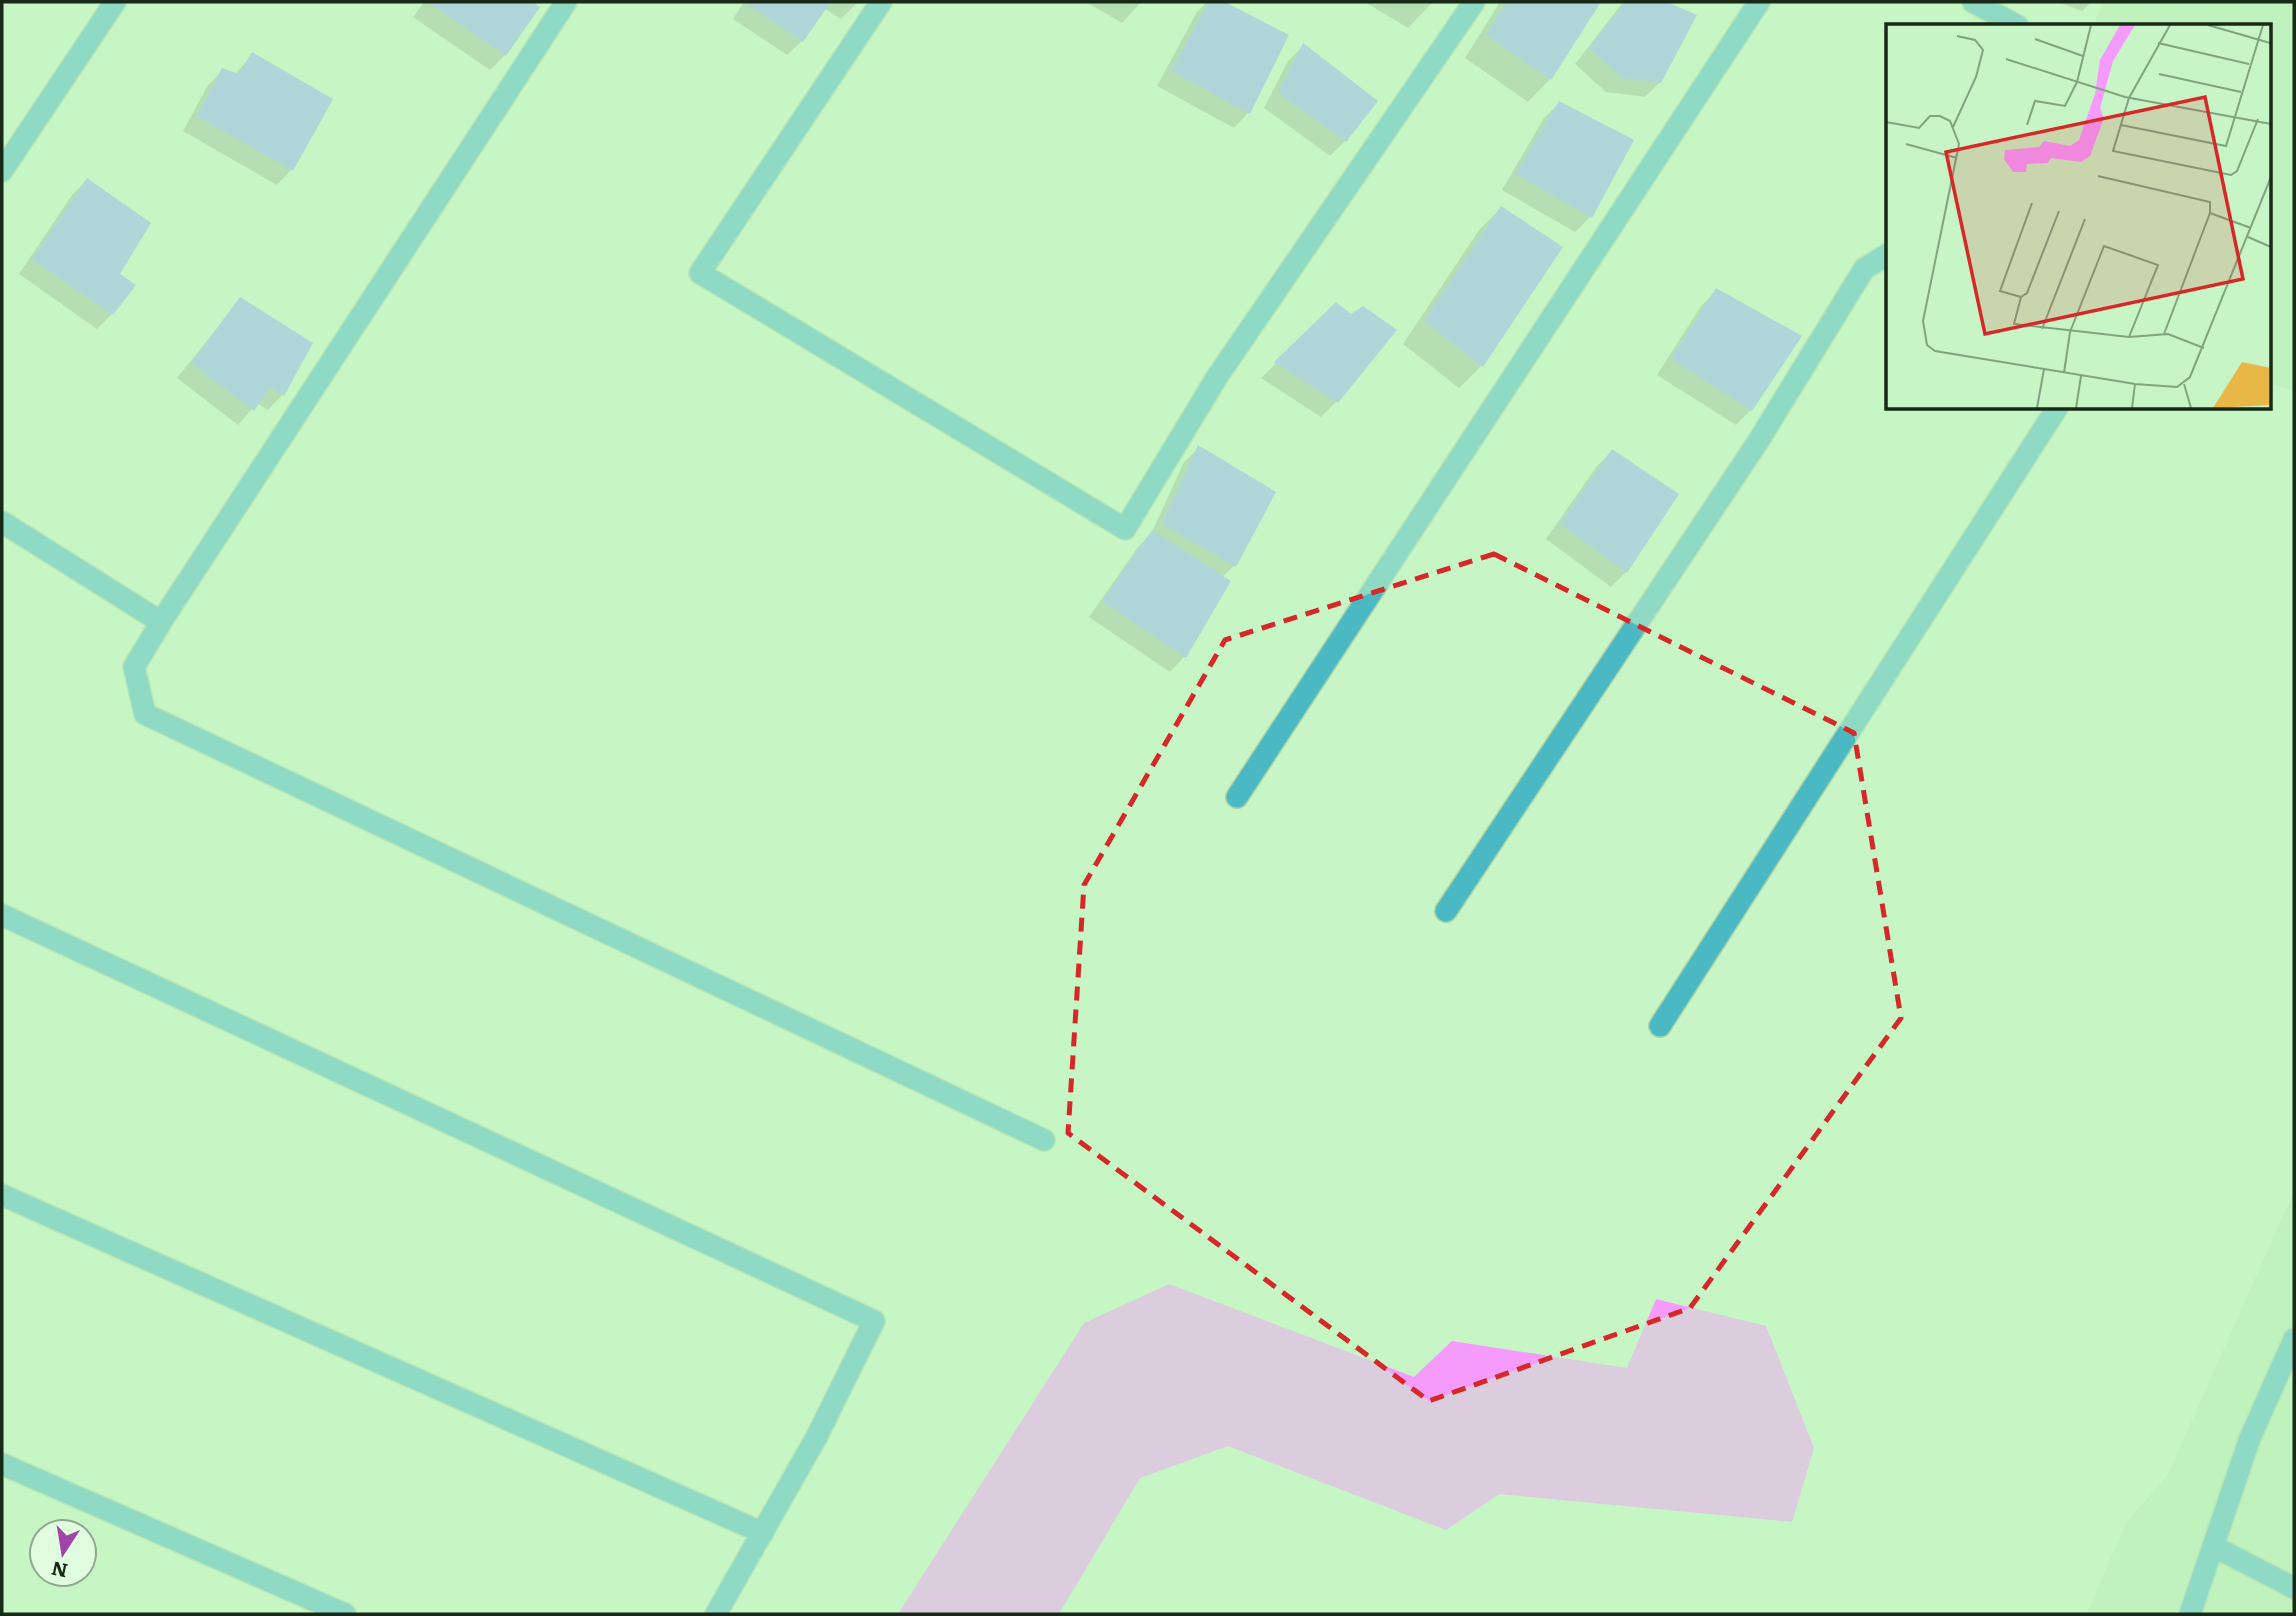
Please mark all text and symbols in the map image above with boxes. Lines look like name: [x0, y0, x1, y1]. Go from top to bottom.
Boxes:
inset map: [1886, 24, 2272, 410]
north arrow: [28, 1518, 98, 1588]
text: N: [48, 1555, 70, 1586]

